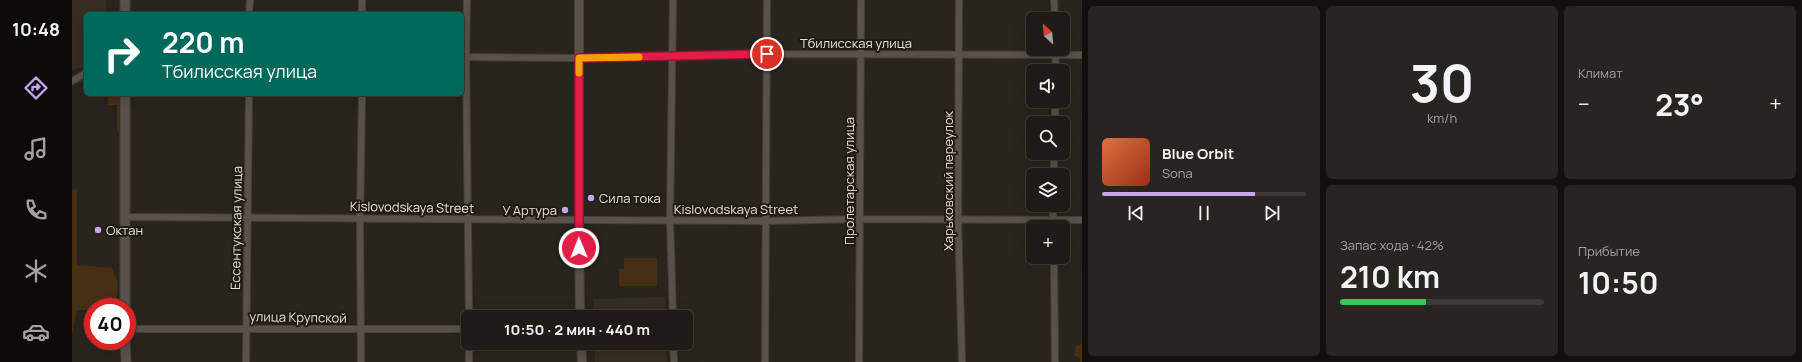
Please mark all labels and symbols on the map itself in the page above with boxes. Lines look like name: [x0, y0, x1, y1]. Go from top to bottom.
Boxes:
north arrow: [1026, 12, 1070, 56]
street label: Тбилисская улица: [800, 34, 912, 52]
pin: [750, 37, 784, 71]
street label: Харьковский переулок: [939, 110, 957, 251]
street label: Пролетарская улица: [840, 117, 858, 245]
street label: Ессентукская улица: [226, 166, 246, 290]
place label: Сила тока: [599, 189, 661, 207]
marker: Сила тока: [586, 193, 596, 203]
street label: Kislovodskaya Street: [350, 197, 474, 217]
street label: Kislovodskaya Street: [674, 200, 798, 218]
place label: У Артура: [503, 201, 557, 219]
marker: У Артура: [560, 205, 570, 215]
place label: Октан: [106, 221, 143, 239]
marker: Октан: [93, 225, 103, 235]
position arrow: [558, 227, 600, 269]
speed limit sign: 40: [84, 298, 136, 350]
street label: улица Крупской: [249, 307, 347, 327]

